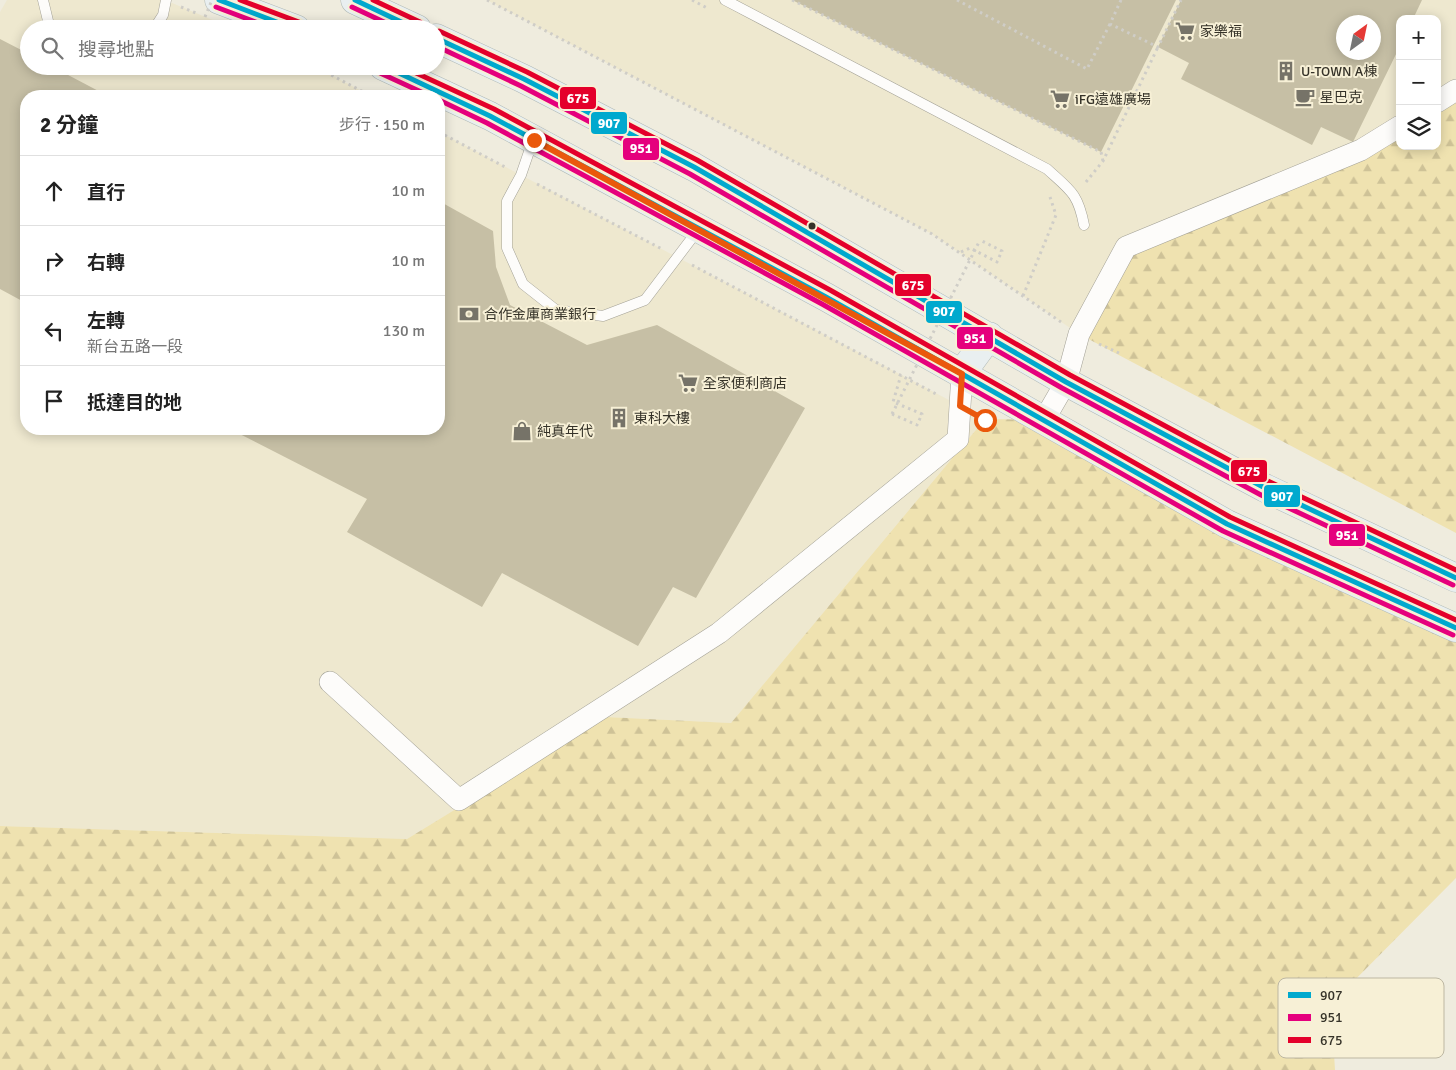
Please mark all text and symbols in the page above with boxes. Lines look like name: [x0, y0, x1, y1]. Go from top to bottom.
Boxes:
north arrow: [1336, 15, 1381, 60]
map controls: [1396, 15, 1441, 150]
button: +: [1396, 15, 1441, 60]
search box: [20, 20, 445, 75]
supermarket icon: 家樂福: [1174, 20, 1196, 42]
place label: 家樂福: [1200, 23, 1242, 40]
icon: search: [38, 34, 66, 62]
text: 搜尋地點: [78, 38, 154, 62]
building icon: U-TOWN A棟: [1275, 60, 1297, 82]
button: −: [1396, 60, 1441, 105]
place label: U-TOWN A棟: [1301, 63, 1377, 80]
line badge: 675: [559, 86, 597, 110]
cafe icon: 星巴克: [1294, 86, 1316, 108]
supermarket icon: iFG遠雄廣場: [1049, 88, 1071, 110]
place label: 星巴克: [1320, 89, 1362, 106]
text: 675: [567, 90, 589, 107]
place label: iFG遠雄廣場: [1075, 91, 1151, 108]
button: layers: [1396, 105, 1441, 150]
line badge: 907: [590, 111, 628, 135]
text: 2 分鐘: [40, 112, 98, 138]
text: 步行 · 150 m: [339, 115, 425, 135]
text: 907: [598, 115, 621, 132]
route end: [523, 129, 546, 152]
line badge: 951: [622, 137, 660, 161]
text: 951: [630, 140, 653, 157]
icon: ahead: [40, 177, 68, 205]
text: 直行: [87, 181, 125, 205]
text: 10 m: [391, 181, 425, 201]
unlabelled marker: [807, 221, 817, 231]
icon: right: [40, 247, 68, 275]
text: 右轉: [87, 251, 125, 275]
text: 10 m: [391, 251, 425, 271]
line badge: 675: [894, 273, 932, 297]
text: 675: [902, 277, 924, 294]
line badge: 907: [925, 300, 963, 324]
bank icon: 合作金庫商業銀行: [458, 303, 480, 325]
text: 907: [933, 303, 956, 320]
place label: 合作金庫商業銀行: [484, 306, 596, 323]
text: 左轉: [87, 309, 125, 333]
icon: left: [40, 317, 68, 345]
text: 130 m: [383, 321, 425, 341]
line badge: 951: [956, 326, 994, 350]
text: 951: [964, 330, 987, 347]
text: 新台五路一段: [87, 337, 183, 357]
supermarket icon: 全家便利商店: [677, 372, 699, 394]
place label: 全家便利商店: [703, 375, 787, 392]
icon: arrive: [40, 387, 68, 415]
text: 抵達目的地: [87, 391, 182, 415]
building icon: 東科大樓: [608, 407, 630, 429]
route start: [974, 409, 997, 432]
place label: 東科大樓: [634, 410, 690, 427]
shop icon: 純真年代: [511, 420, 533, 442]
place label: 純真年代: [537, 423, 593, 440]
line badge: 675: [1230, 459, 1268, 483]
text: 675: [1238, 463, 1260, 480]
line badge: 907: [1263, 484, 1301, 508]
text: 907: [1271, 488, 1294, 505]
line badge: 951: [1328, 523, 1366, 547]
text: 951: [1336, 527, 1359, 544]
legend: [1278, 978, 1444, 1058]
text: 907: [1320, 987, 1343, 1004]
text: 951: [1320, 1009, 1343, 1026]
text: 675: [1320, 1032, 1343, 1049]

